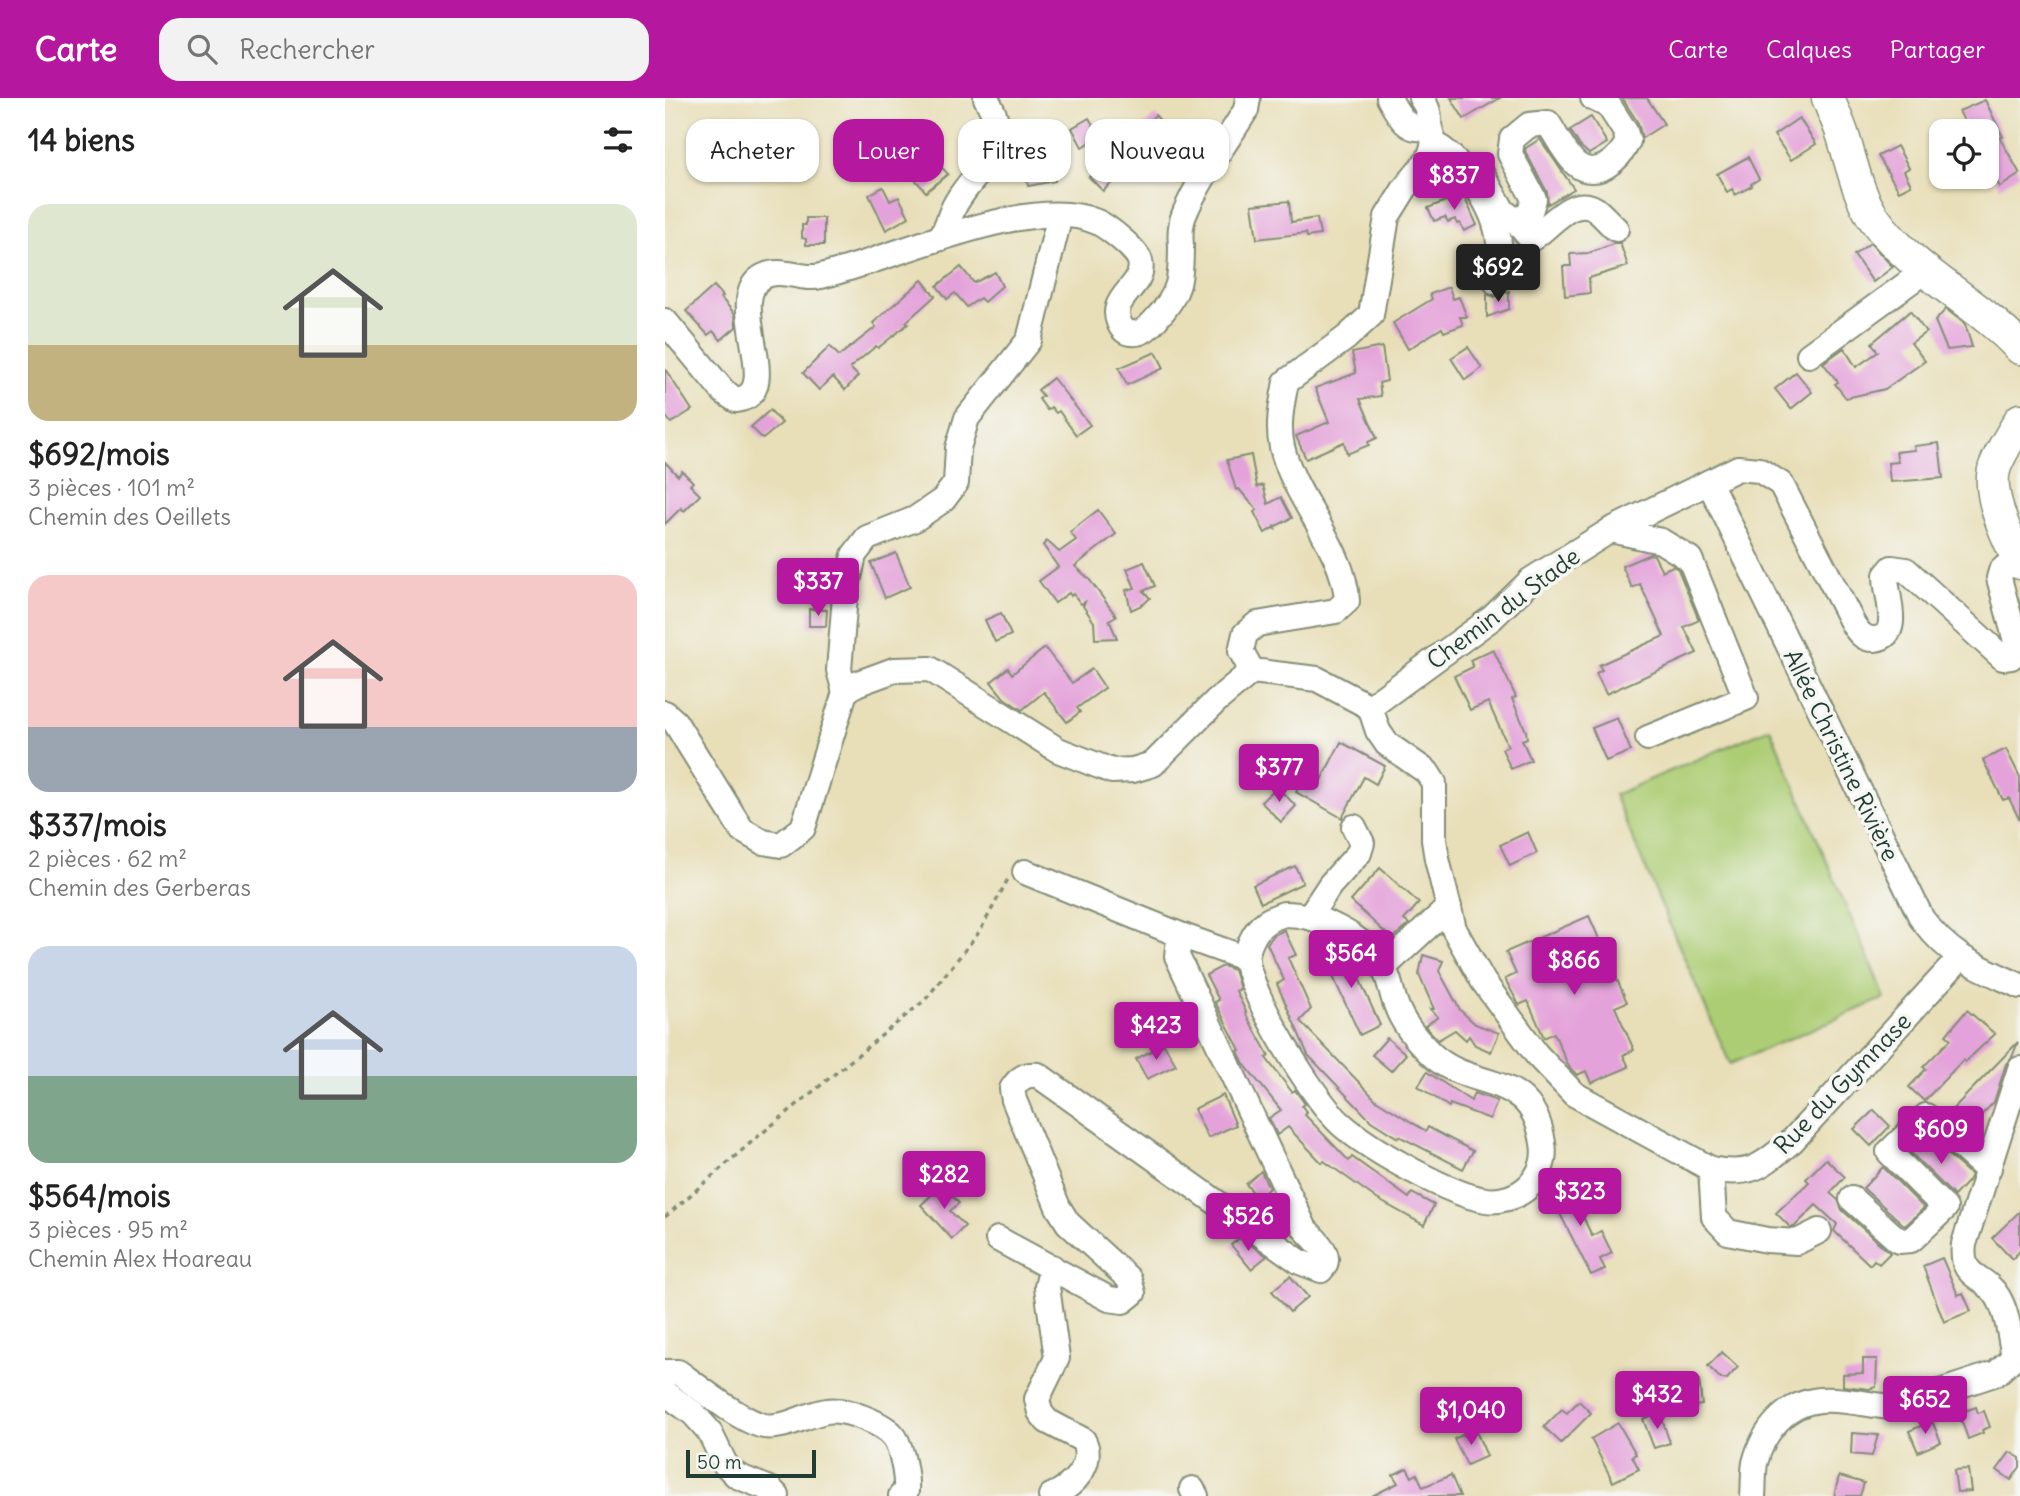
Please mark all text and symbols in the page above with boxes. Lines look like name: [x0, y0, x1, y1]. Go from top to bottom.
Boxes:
search box: [159, 18, 649, 81]
text: Carte: [35, 28, 117, 70]
icon: search: [183, 30, 221, 68]
text: Rechercher: [239, 33, 375, 66]
text: Carte: [1668, 34, 1728, 64]
text: Calques: [1766, 34, 1852, 64]
text: Partager: [1890, 34, 1985, 64]
chip: Acheter: [686, 119, 819, 182]
chip: Louer: [833, 119, 944, 182]
chip: Filtres: [958, 119, 1071, 182]
chip: Nouveau: [1085, 119, 1229, 182]
map controls: [1929, 119, 1999, 189]
button: locate: [1929, 119, 1999, 189]
text: 14 biens: [28, 121, 135, 159]
icon: filters: [599, 121, 637, 159]
pin: $837: [1413, 152, 1495, 212]
text: $837: [1429, 160, 1479, 189]
pin: $692: [1457, 244, 1539, 304]
icon: home: [270, 250, 396, 376]
text: $692: [1472, 252, 1524, 281]
text: $692/mois: [28, 435, 170, 473]
text: 3 pièces · 101 m²: [28, 473, 195, 502]
text: Chemin des Oeillets: [28, 502, 231, 531]
street label: Chemin du Stade: [1420, 541, 1586, 675]
pin: $337: [777, 559, 859, 618]
text: $337: [793, 566, 843, 595]
icon: home: [270, 621, 396, 747]
street label: Allée Christine Rivière: [1778, 644, 1906, 866]
pin: $377: [1238, 744, 1320, 804]
text: $377: [1255, 752, 1303, 781]
text: $337/mois: [28, 806, 167, 844]
text: 2 pièces · 62 m²: [28, 844, 187, 873]
text: Chemin des Gerberas: [28, 873, 251, 902]
pin: $564: [1310, 930, 1392, 990]
pin: $866: [1533, 937, 1615, 997]
text: $564: [1325, 938, 1377, 967]
text: $866: [1548, 945, 1600, 974]
icon: home: [270, 992, 396, 1118]
pin: $423: [1115, 1002, 1197, 1062]
street label: Rue du Gymnase: [1767, 1006, 1917, 1160]
text: $423: [1130, 1010, 1182, 1039]
pin: $609: [1900, 1107, 1982, 1166]
text: $609: [1914, 1114, 1968, 1143]
pin: $282: [903, 1152, 985, 1211]
text: $282: [918, 1159, 970, 1188]
pin: $323: [1539, 1168, 1621, 1228]
text: $323: [1554, 1176, 1606, 1205]
text: $564/mois: [28, 1177, 171, 1215]
pin: $526: [1207, 1194, 1289, 1253]
text: $526: [1222, 1201, 1274, 1230]
text: 3 pièces · 95 m²: [28, 1215, 188, 1244]
text: Chemin Alex Hoareau: [28, 1244, 252, 1273]
pin: $432: [1616, 1372, 1698, 1431]
pin: $652: [1884, 1376, 1966, 1436]
text: $432: [1631, 1379, 1683, 1408]
text: $652: [1899, 1384, 1951, 1413]
pin: $1,040: [1414, 1388, 1528, 1447]
text: $1,040: [1436, 1395, 1506, 1424]
scale bar: [686, 1447, 815, 1479]
text: 50 m: [697, 1450, 742, 1474]

